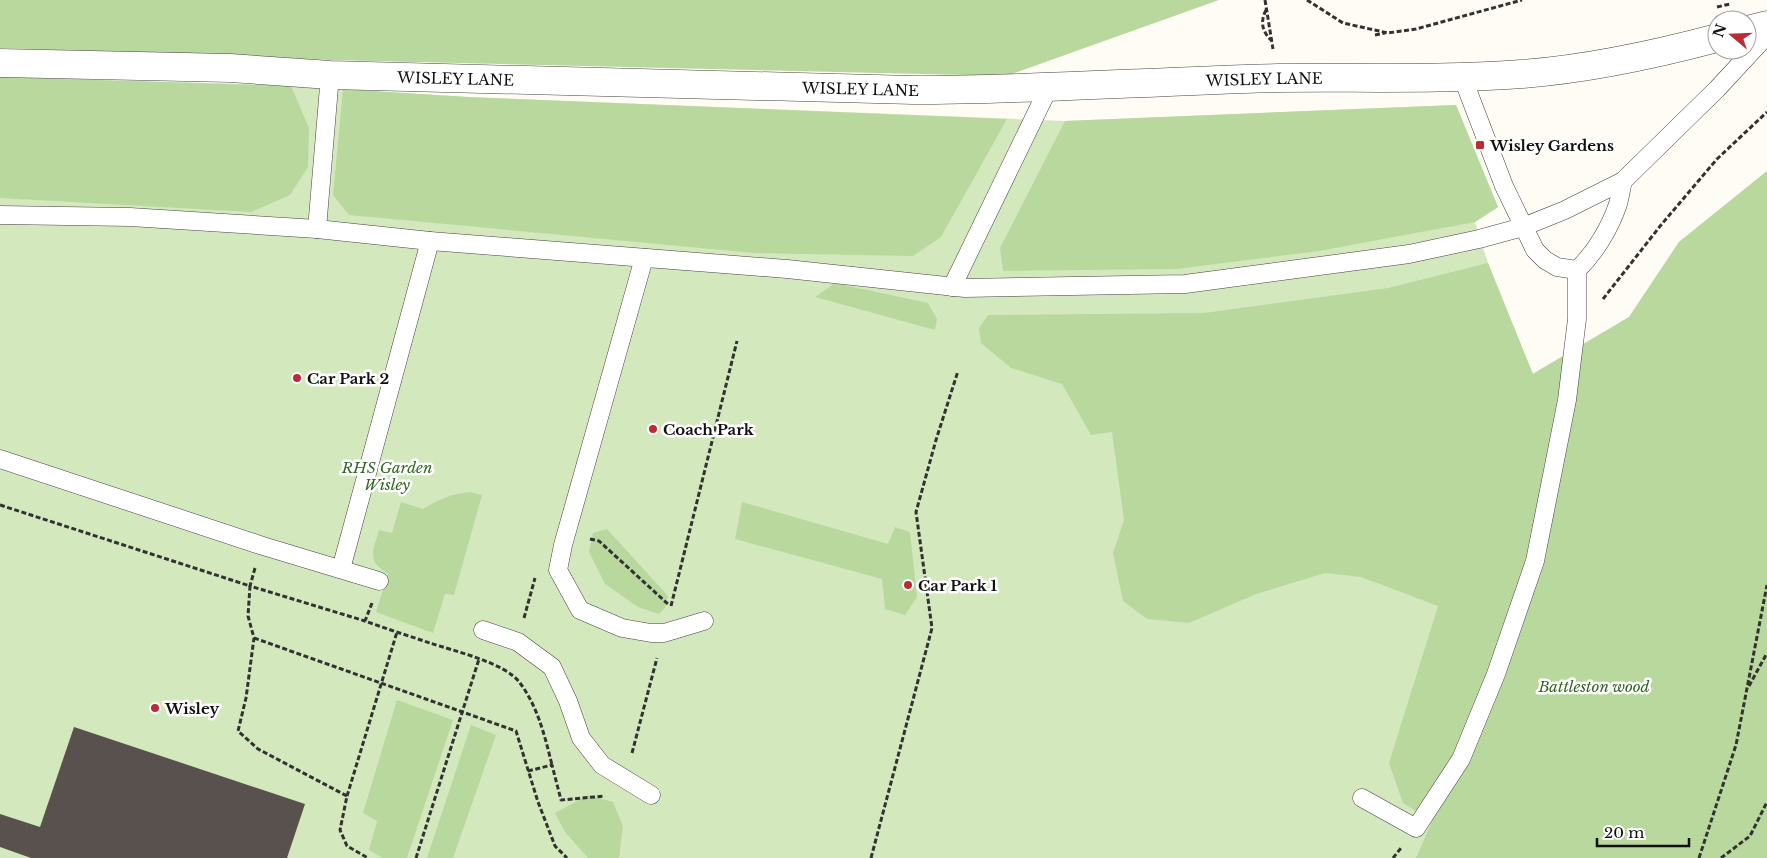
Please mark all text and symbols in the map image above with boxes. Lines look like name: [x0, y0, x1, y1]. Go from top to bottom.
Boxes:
north arrow: [1707, 10, 1757, 60]
text: N: [1709, 22, 1730, 40]
street label: WISLEY LANE: [396, 67, 515, 89]
street label: WISLEY LANE: [1204, 68, 1323, 90]
street label: WISLEY LANE: [801, 78, 919, 100]
place label: Wisley Gardens: [1489, 136, 1614, 155]
marker: Wisley Gardens: [1474, 139, 1486, 151]
place label: Car Park 2: [307, 369, 390, 388]
marker: Car Park 2: [291, 372, 303, 384]
place label: Coach Park: [663, 420, 755, 439]
marker: Coach Park: [647, 423, 659, 435]
park label: RHS Garden Wisley: [341, 458, 432, 494]
place label: Car Park 1: [918, 576, 998, 595]
marker: Car Park 1: [902, 579, 914, 591]
park label: Battleston wood: [1537, 677, 1650, 696]
place label: Wisley: [164, 699, 220, 718]
marker: Wisley: [149, 702, 161, 714]
scale bar: [1597, 816, 1690, 848]
text: 20 m: [1604, 823, 1644, 842]

